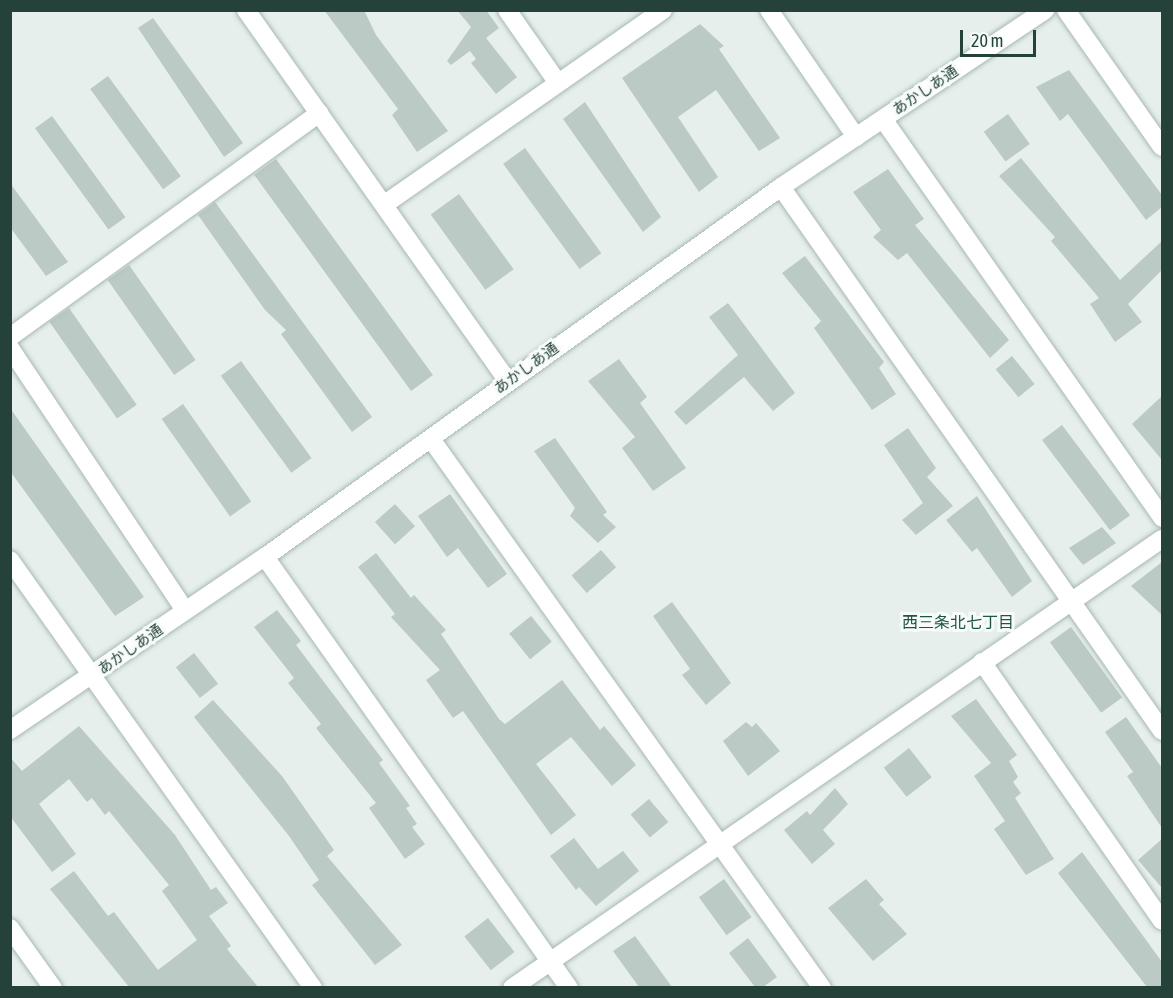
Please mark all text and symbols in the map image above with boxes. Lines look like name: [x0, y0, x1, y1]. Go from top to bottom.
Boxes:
scale bar: [963, 18, 1040, 56]
text: 20 m: [971, 30, 1003, 51]
street label: あかしあ通: [889, 62, 961, 118]
street label: あかしあ通: [490, 339, 562, 397]
district label: 西三条北七丁目: [902, 612, 1014, 632]
street label: あかしあ通: [94, 620, 166, 678]

